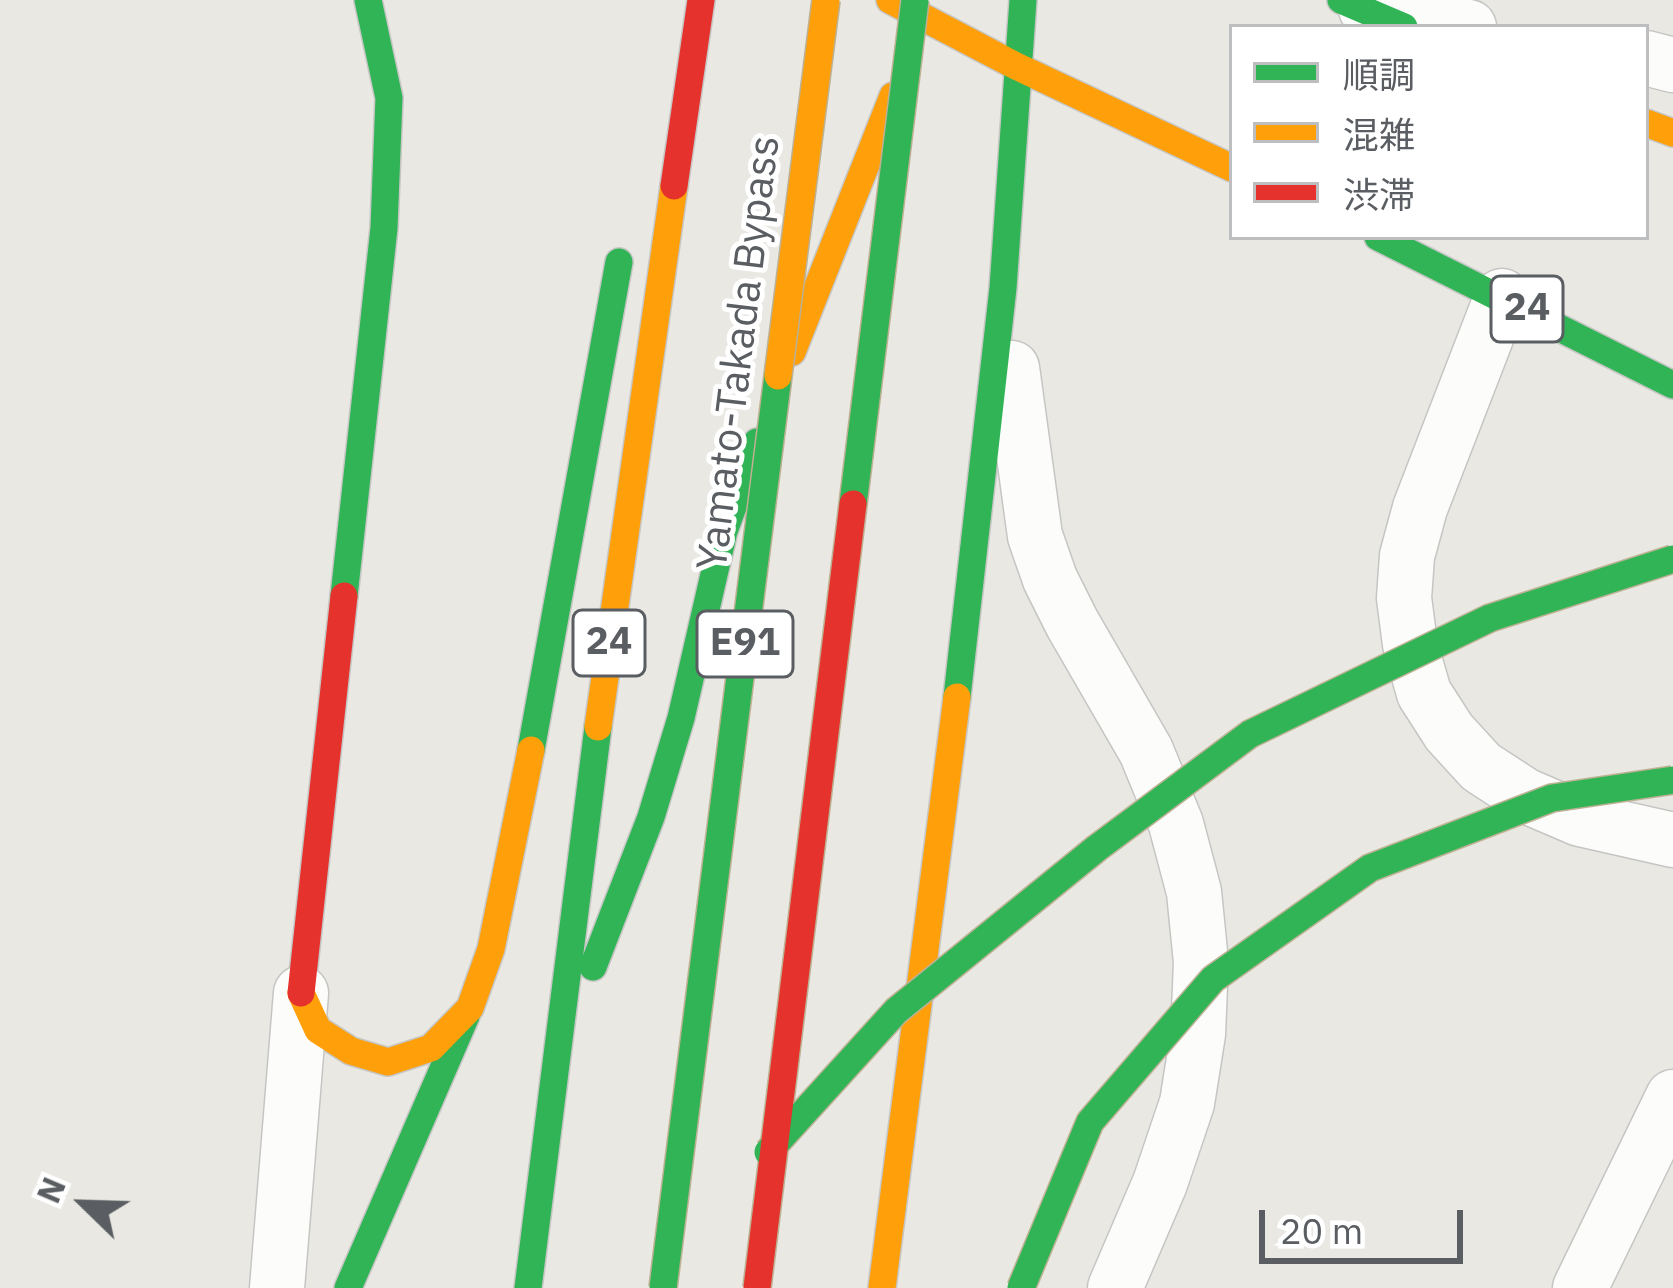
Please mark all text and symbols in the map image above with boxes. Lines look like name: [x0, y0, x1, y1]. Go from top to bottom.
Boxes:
legend: [1229, 24, 1649, 240]
text: 順調: [1343, 51, 1415, 98]
text: 混雑: [1343, 111, 1415, 158]
street label: Yamato-Takada Bypass: [688, 133, 792, 573]
text: 渋滞: [1343, 171, 1415, 218]
road number: 24: [1491, 276, 1563, 342]
road number: 24: [573, 610, 645, 676]
road number: E91: [697, 611, 793, 677]
north arrow: [24, 1144, 144, 1264]
text: N: [26, 1170, 75, 1209]
scale bar: [1265, 1186, 1469, 1260]
text: 20 m: [1280, 1207, 1363, 1254]

